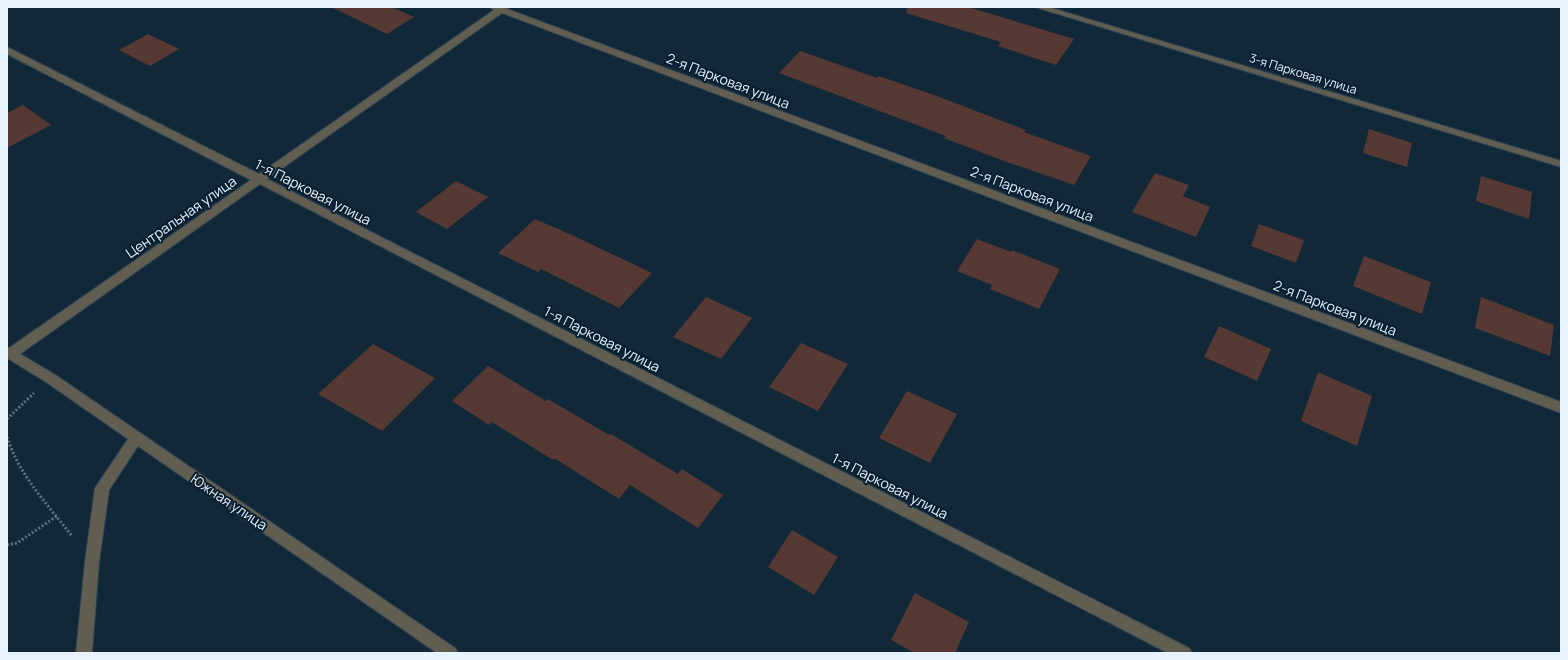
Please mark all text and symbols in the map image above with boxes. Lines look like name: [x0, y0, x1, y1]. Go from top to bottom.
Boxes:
street label: 2-я Парковая улица: [664, 48, 793, 113]
street label: 3-я Парковая улица: [1247, 49, 1359, 98]
street label: 1-я Парковая улица: [252, 154, 375, 229]
street label: 2-я Парковая улица: [968, 161, 1097, 226]
street label: Центральная улица: [122, 171, 240, 262]
street label: 2-я Парковая улица: [1271, 275, 1400, 340]
street label: 1-я Парковая улица: [541, 301, 664, 376]
street label: 1-я Парковая улица: [829, 448, 952, 523]
street label: Южная улица: [187, 469, 271, 534]

